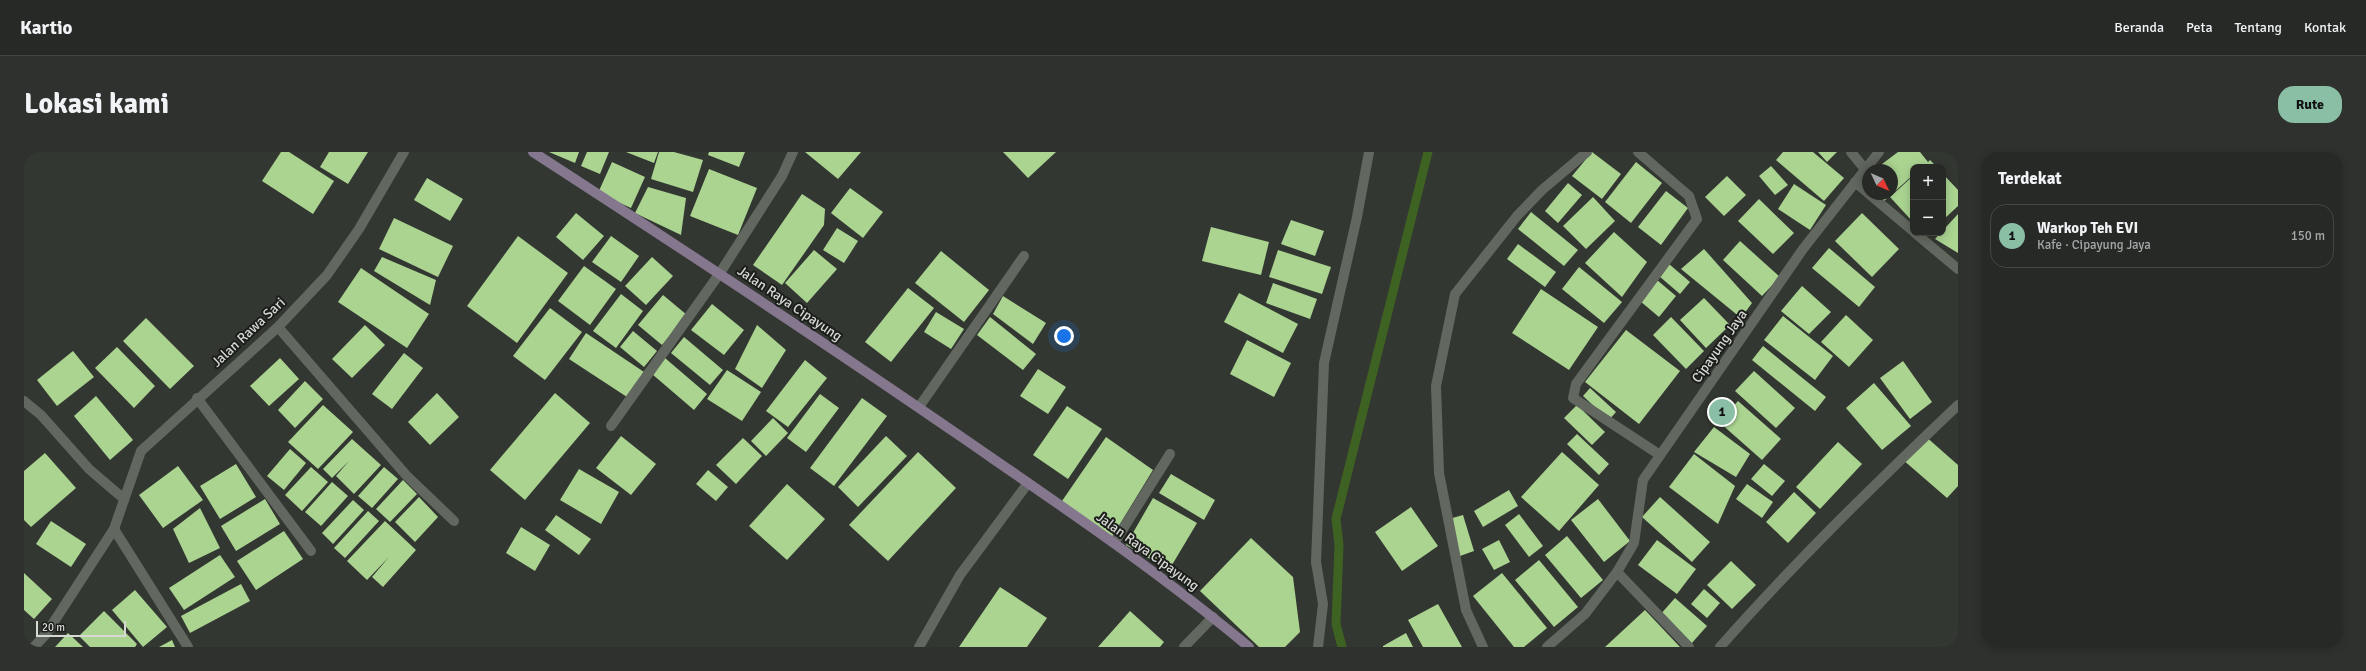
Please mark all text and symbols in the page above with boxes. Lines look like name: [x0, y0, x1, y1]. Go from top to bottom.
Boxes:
text: Kartio: [20, 16, 73, 40]
text: Beranda: [2114, 19, 2164, 36]
text: Peta: [2186, 19, 2213, 36]
text: Tentang: [2235, 19, 2282, 36]
text: Kontak: [2304, 19, 2346, 36]
button: Rute: [2278, 86, 2342, 123]
text: Lokasi kami: [24, 87, 169, 121]
north arrow: [1862, 164, 1898, 200]
map controls: [1910, 164, 1946, 236]
button: +: [1910, 164, 1946, 200]
text: Terdekat: [1998, 168, 2062, 189]
button: −: [1910, 200, 1946, 236]
text: Warkop Teh EVI: [2037, 219, 2138, 237]
text: 1: [2008, 228, 2016, 244]
text: 150 m: [2291, 228, 2325, 244]
text: Kafe · Cipayung Jaya: [2037, 237, 2151, 253]
street label: Jalan Raya Cipayung: [734, 262, 845, 345]
street label: Jalan Rawa Sari: [208, 294, 289, 371]
street label: Cipayung Jaya: [1688, 307, 1751, 386]
your location: [1054, 326, 1074, 346]
pin: 1: [1709, 397, 1735, 427]
street label: Jalan Raya Cipayung: [1093, 509, 1202, 594]
scale bar: [36, 619, 126, 638]
text: 20 m: [42, 621, 65, 634]

